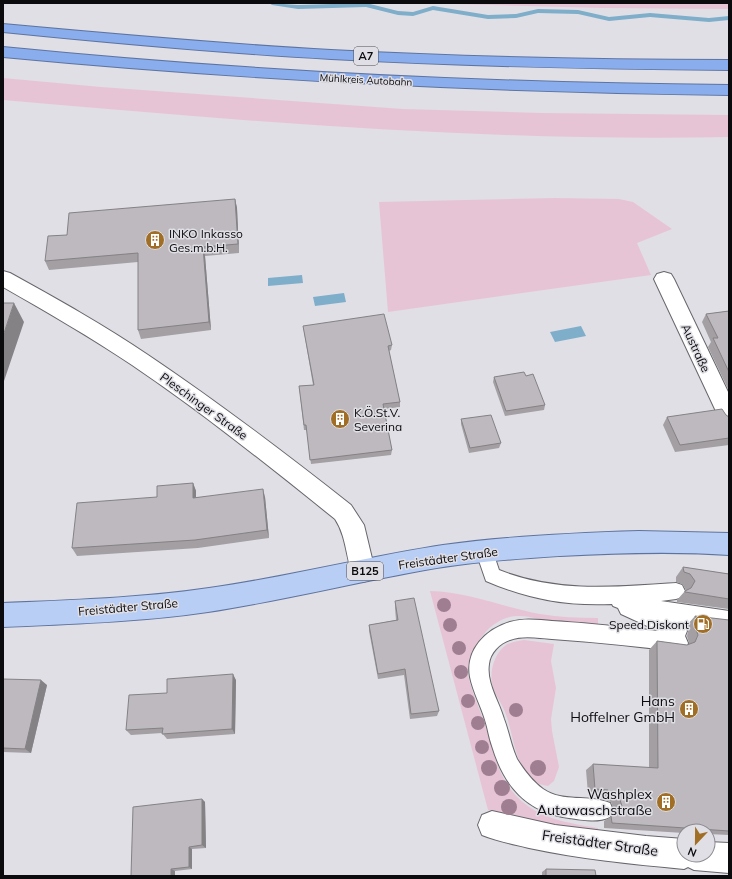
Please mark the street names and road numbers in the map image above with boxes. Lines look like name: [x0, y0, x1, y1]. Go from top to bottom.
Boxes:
road number: A7: [354, 47, 378, 65]
street label: Mühlkreis Autobahn: [319, 71, 413, 89]
street label: Austraße: [678, 322, 714, 374]
street label: Pleschinger Straße: [157, 369, 251, 443]
street label: Freistädter Straße: [397, 544, 499, 572]
road number: B125: [347, 562, 383, 580]
street label: Freistädter Straße: [77, 595, 179, 619]
street label: Freistädter Straße: [541, 826, 659, 860]

